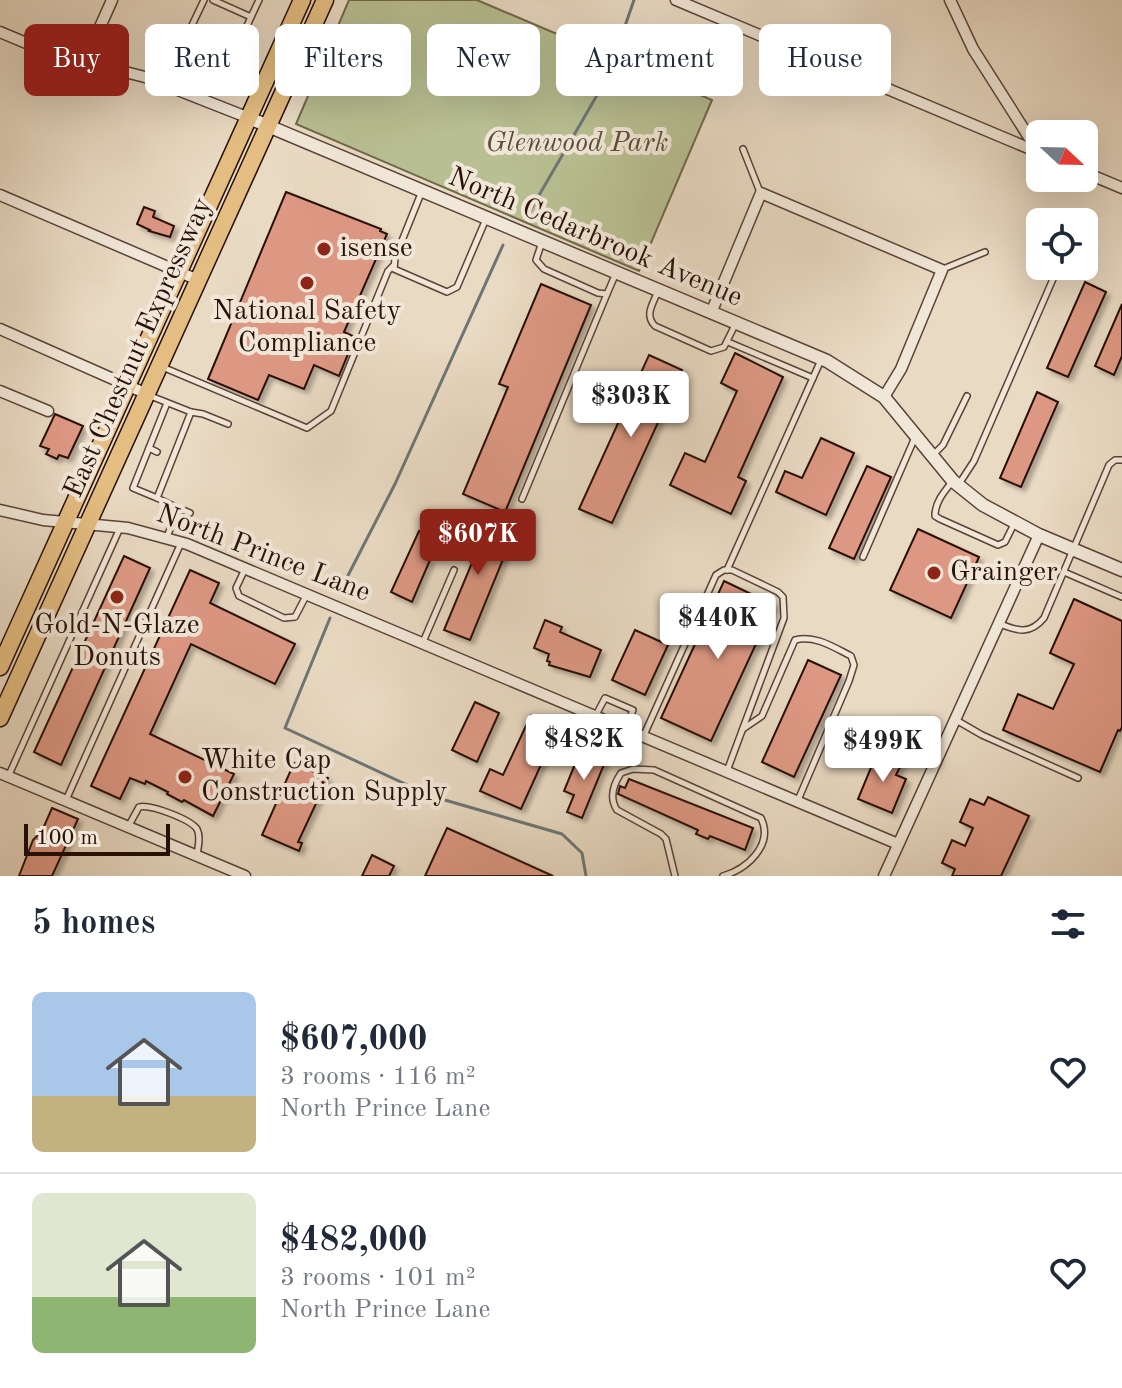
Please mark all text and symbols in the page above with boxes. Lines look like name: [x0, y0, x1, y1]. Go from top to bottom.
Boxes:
chip: Buy: [24, 24, 129, 96]
chip: Rent: [145, 24, 259, 96]
chip: Filters: [275, 24, 411, 96]
chip: New: [427, 24, 540, 96]
chip: Apartment: [556, 24, 743, 96]
chip: House: [759, 24, 891, 96]
north arrow: [1026, 120, 1098, 192]
map controls: [1026, 120, 1098, 280]
park label: Glenwood Park: [486, 130, 668, 158]
street label: North Cedarbrook Avenue: [444, 163, 746, 313]
street label: East Chestnut Expressway: [60, 193, 218, 502]
button: locate: [1026, 208, 1098, 280]
place label: isense: [340, 235, 413, 263]
marker: isense: [315, 240, 333, 258]
marker: National Safety Compliance: [298, 274, 316, 292]
place label: National Safety Compliance: [213, 298, 402, 358]
pin: $303K: [575, 371, 687, 439]
text: $303K: [591, 384, 671, 410]
street label: North Prince Lane: [152, 500, 374, 608]
pin: $607K: [422, 509, 534, 577]
text: $607K: [438, 522, 518, 548]
place label: Grainger: [950, 559, 1058, 587]
marker: Grainger: [925, 564, 943, 582]
marker: Gold-N-Glaze Donuts: [108, 588, 126, 606]
pin: $440K: [662, 593, 774, 661]
text: $440K: [678, 606, 758, 632]
place label: Gold-N-Glaze Donuts: [34, 612, 200, 672]
pin: $482K: [528, 714, 640, 782]
pin: $499K: [827, 716, 939, 784]
text: $482K: [544, 727, 624, 753]
text: $499K: [843, 729, 923, 755]
place label: White Cap Construction Supply: [201, 747, 447, 807]
marker: White Cap Construction Supply: [176, 768, 194, 786]
scale bar: [24, 820, 170, 856]
text: 100 m: [36, 827, 98, 849]
icon: filters: [1046, 902, 1090, 946]
text: 5 homes: [32, 907, 155, 941]
text: $607,000: [280, 1023, 428, 1057]
icon: home: [96, 1024, 192, 1120]
icon: heart: [1046, 1050, 1090, 1094]
text: 3 rooms · 116 m²: [280, 1064, 476, 1090]
text: North Prince Lane: [280, 1096, 490, 1122]
text: $482,000: [280, 1224, 428, 1258]
icon: home: [96, 1225, 192, 1321]
icon: heart: [1046, 1251, 1090, 1295]
text: 3 rooms · 101 m²: [280, 1265, 476, 1291]
text: North Prince Lane: [280, 1297, 490, 1323]

